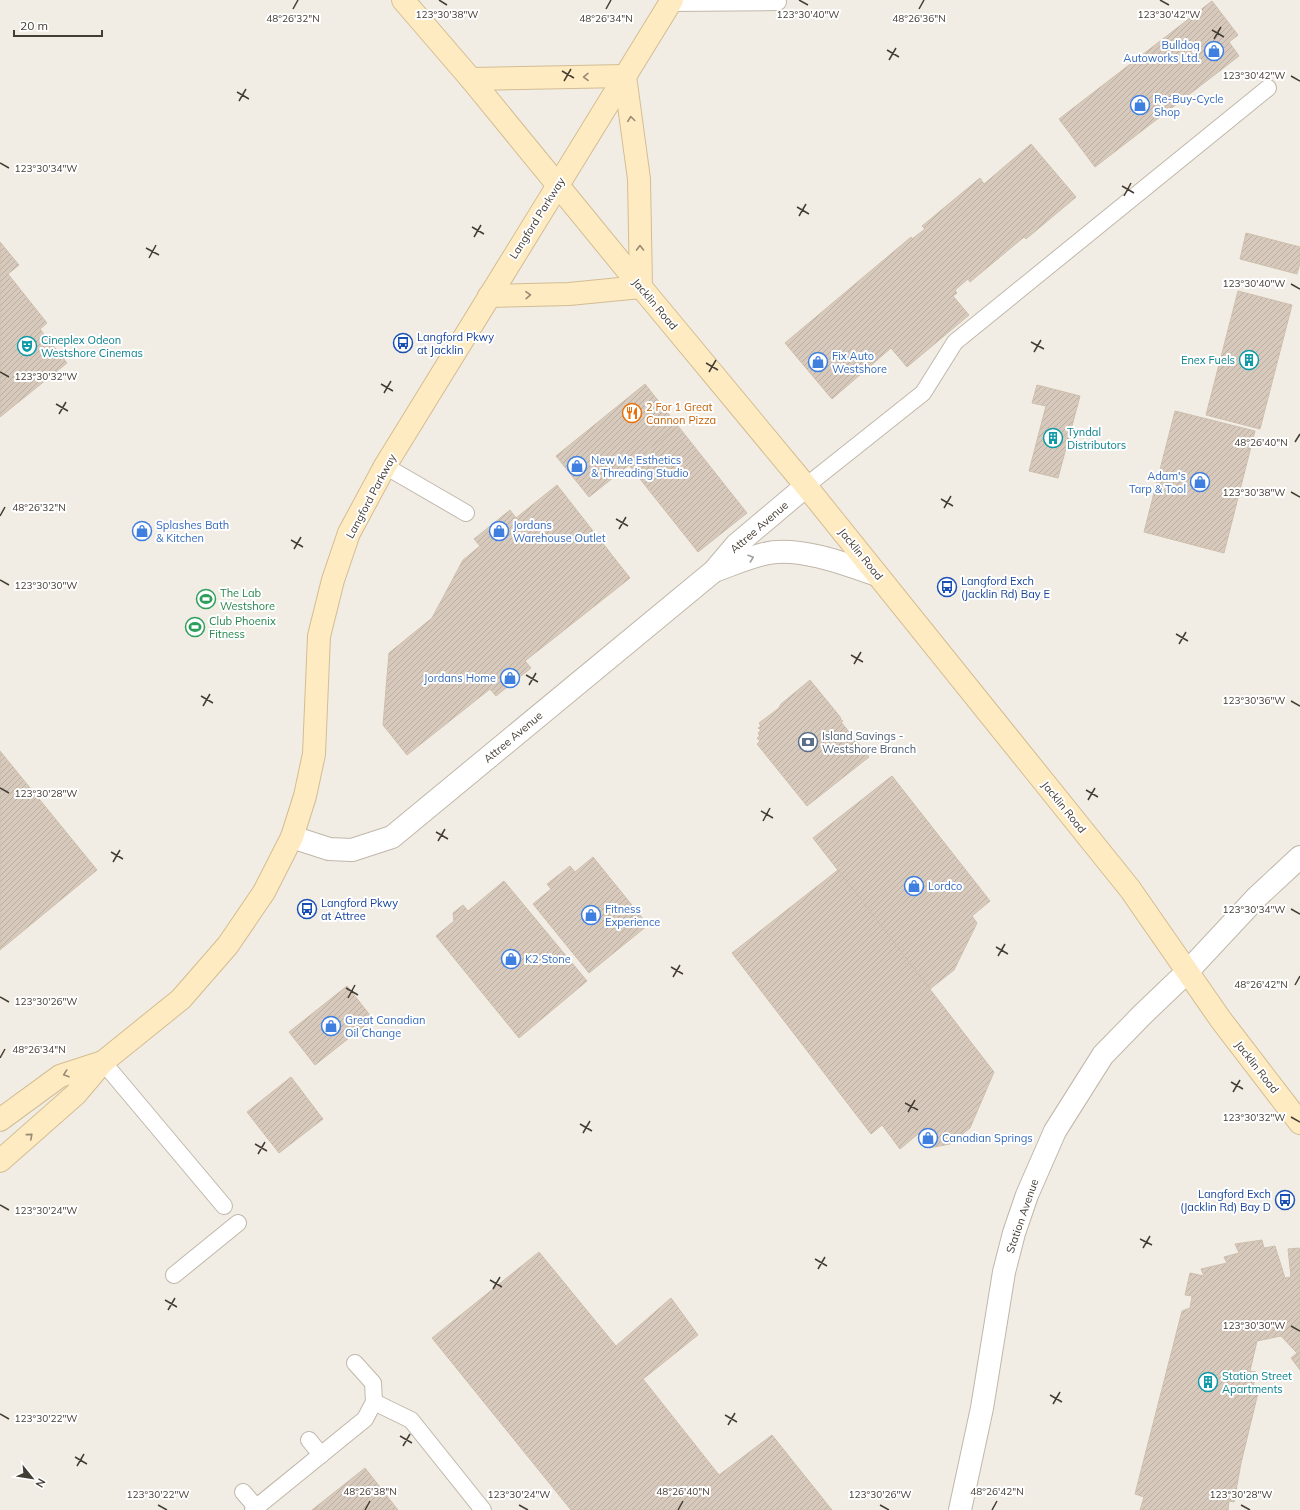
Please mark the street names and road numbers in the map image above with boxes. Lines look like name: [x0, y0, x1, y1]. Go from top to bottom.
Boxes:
street label: Langford Parkway: [506, 174, 568, 261]
street label: Jacklin Road: [629, 275, 681, 333]
street label: Langford Parkway: [343, 451, 399, 541]
street label: Attree Avenue: [727, 498, 791, 556]
street label: Jacklin Road: [836, 525, 886, 583]
street label: Attree Avenue: [481, 708, 545, 766]
street label: Jacklin Road: [1039, 778, 1089, 836]
street label: Jacklin Road: [1232, 1038, 1282, 1096]
street label: Station Avenue: [1003, 1177, 1041, 1255]

